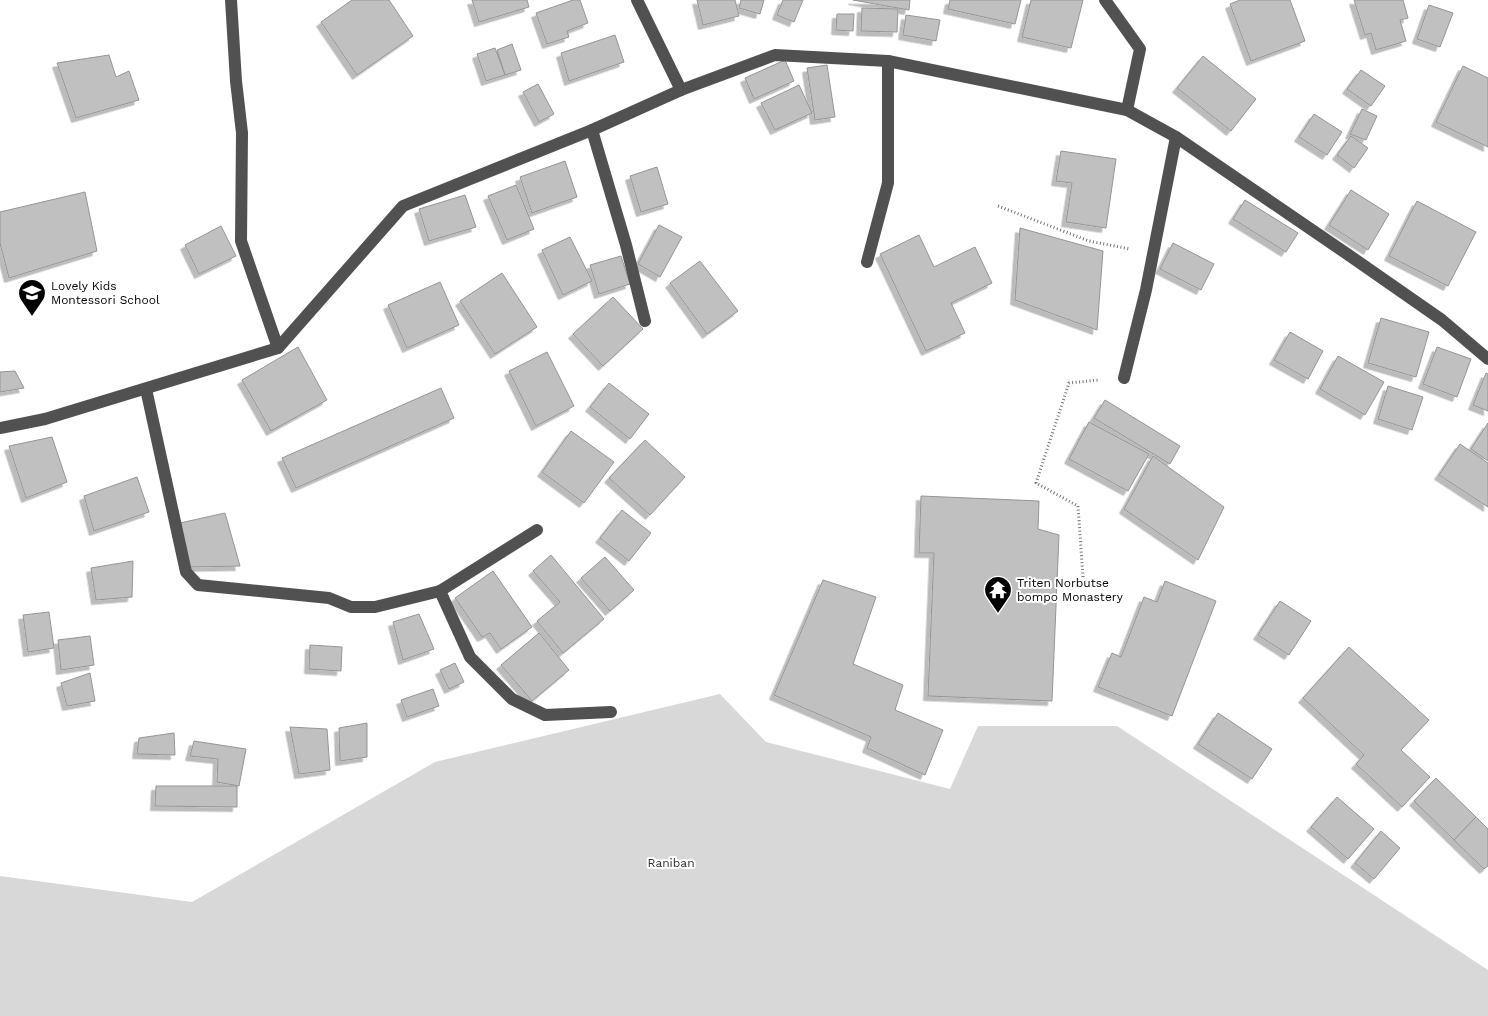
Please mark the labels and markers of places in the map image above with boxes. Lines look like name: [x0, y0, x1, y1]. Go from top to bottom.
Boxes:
school or university icon: Lovely Kids Montessori School: [17, 278, 47, 317]
place label: Lovely Kids Montessori School: [51, 279, 160, 307]
temple icon: Triten Norbutse bompo Monastery: [983, 575, 1013, 614]
place label: Triten Norbutse bompo Monastery: [1017, 576, 1124, 604]

